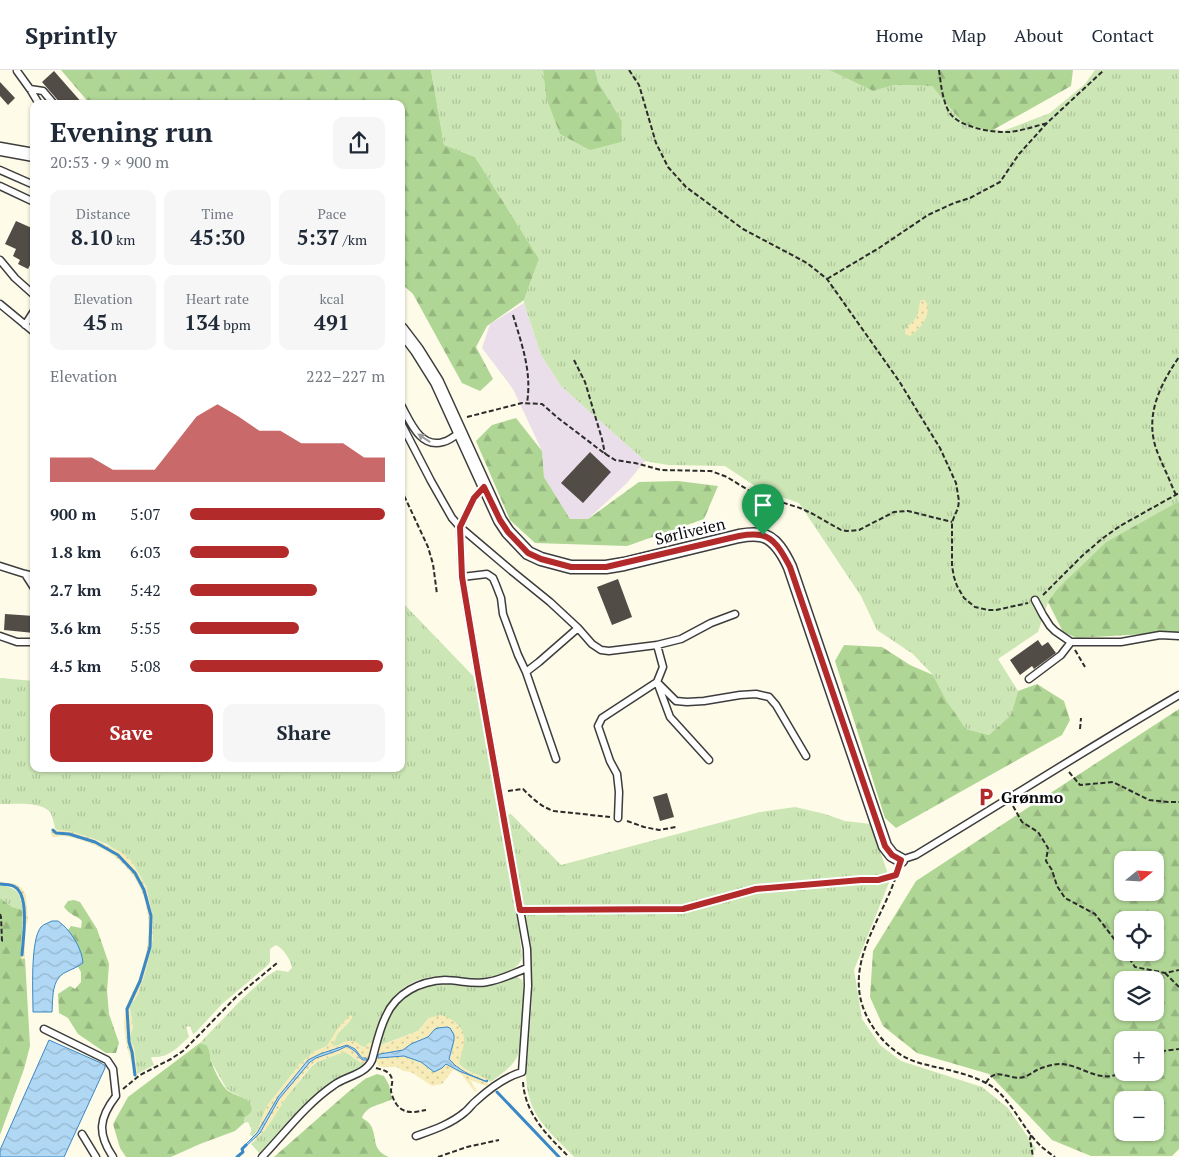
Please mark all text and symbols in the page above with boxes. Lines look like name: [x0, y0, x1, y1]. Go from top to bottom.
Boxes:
text: Sprintly: [25, 19, 117, 51]
text: Home: [876, 23, 923, 47]
text: Map: [951, 23, 986, 47]
text: About: [1014, 23, 1063, 47]
text: Contact: [1091, 23, 1154, 47]
text: Evening run: [50, 113, 213, 150]
button: share: [333, 117, 385, 169]
text: 20:53 · 9 × 900 m: [50, 151, 169, 173]
text: Distance: [76, 204, 130, 223]
text: Time: [201, 204, 234, 223]
text: Pace: [317, 204, 346, 223]
text: 8.10: [71, 223, 113, 251]
text: 45:30: [190, 223, 245, 251]
text: 5:37: [297, 223, 339, 251]
text: km: [113, 230, 135, 249]
text: /km: [339, 230, 367, 249]
text: Elevation: [74, 289, 133, 308]
text: Heart rate: [186, 289, 249, 308]
text: kcal: [319, 289, 344, 308]
text: 45: [84, 308, 107, 336]
text: 134: [184, 308, 220, 336]
text: 491: [314, 308, 350, 336]
text: m: [107, 315, 123, 334]
text: bpm: [220, 315, 251, 334]
text: Elevation: [50, 365, 117, 387]
text: 222–227 m: [306, 365, 385, 387]
one-way arrow: [417, 433, 431, 442]
pin: [742, 484, 784, 535]
icon: arrive: [749, 491, 777, 519]
text: 900 m: [50, 503, 96, 525]
text: 5:07: [130, 503, 161, 525]
street label: Sørliveien: [653, 512, 728, 550]
text: 1.8 km: [50, 541, 101, 563]
text: 6:03: [130, 541, 161, 563]
text: 2.7 km: [50, 579, 101, 601]
text: 5:42: [130, 579, 161, 601]
text: 3.6 km: [50, 617, 101, 639]
text: 5:55: [130, 617, 161, 639]
text: 4.5 km: [50, 655, 101, 677]
text: 5:08: [130, 655, 161, 677]
button: Save: [50, 704, 213, 762]
button: Share: [223, 704, 385, 762]
parking icon: Grønmo: [975, 786, 997, 808]
place label: Grønmo: [1001, 786, 1064, 808]
north arrow: [1114, 851, 1164, 901]
map controls: [1114, 851, 1164, 1141]
button: locate: [1114, 911, 1164, 961]
button: layers: [1114, 971, 1164, 1021]
button: +: [1114, 1031, 1164, 1081]
button: −: [1114, 1091, 1164, 1141]

